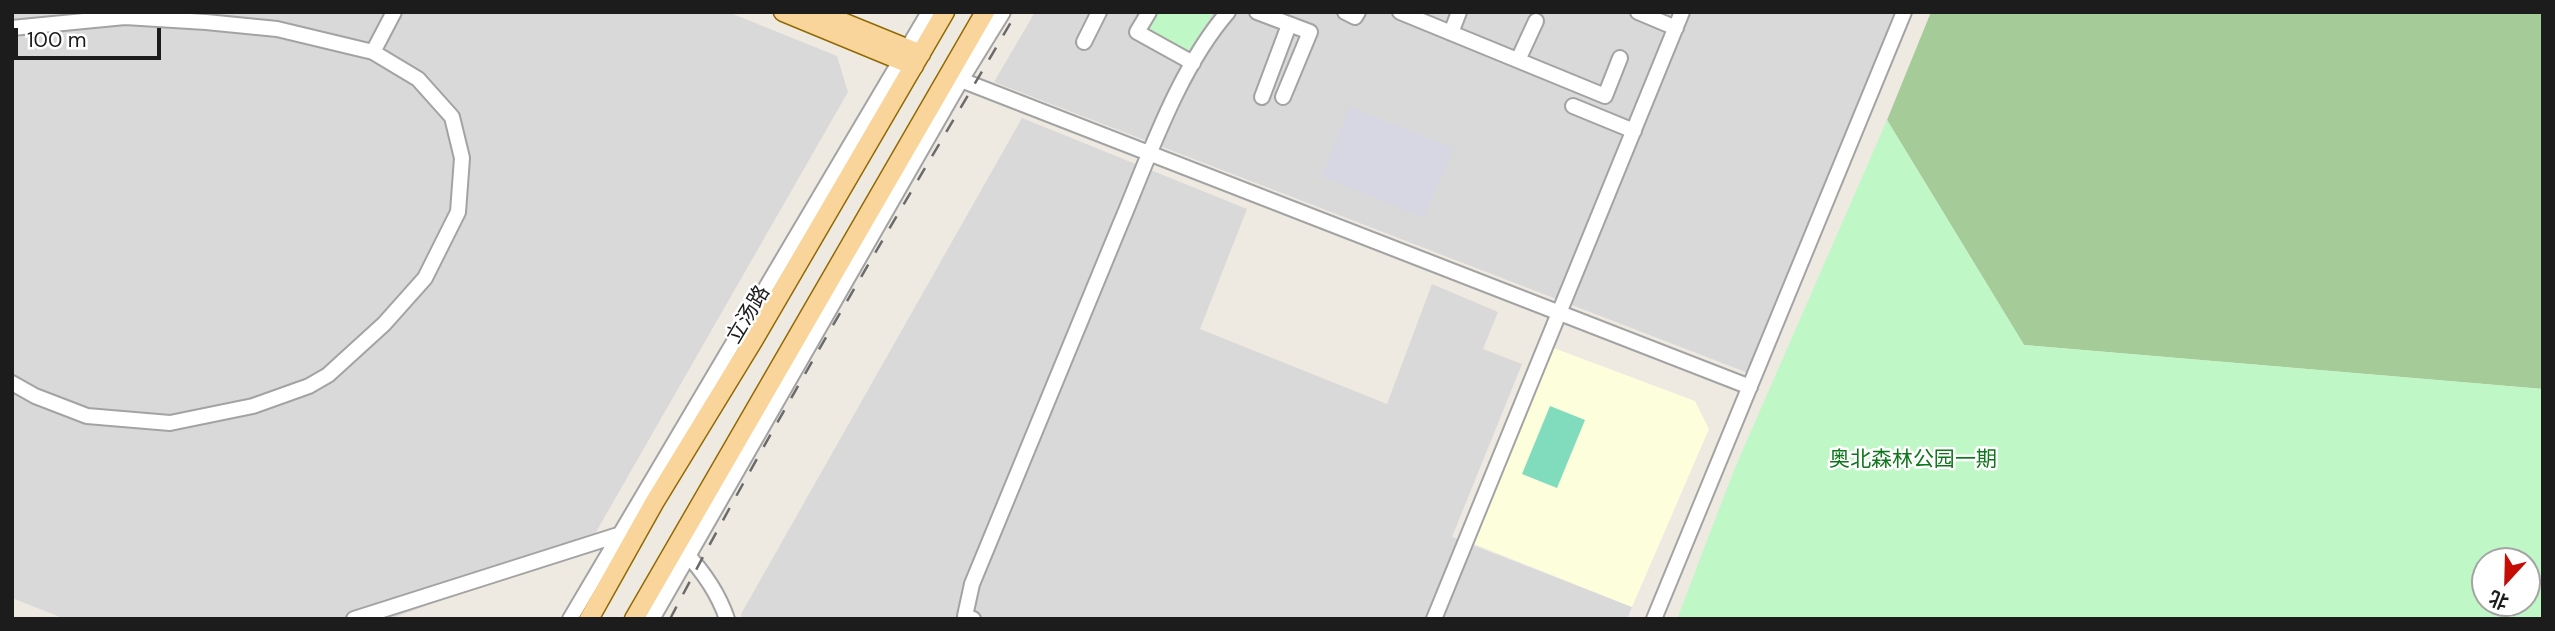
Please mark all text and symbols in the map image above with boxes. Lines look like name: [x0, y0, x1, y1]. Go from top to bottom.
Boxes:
scale bar: [18, 14, 164, 58]
text: 100 m: [27, 26, 87, 54]
street label: 立汤路: [722, 282, 776, 348]
park label: 奥北森林公园一期: [1829, 447, 1997, 473]
north arrow: [2471, 547, 2541, 617]
text: 北: [2485, 585, 2512, 615]

